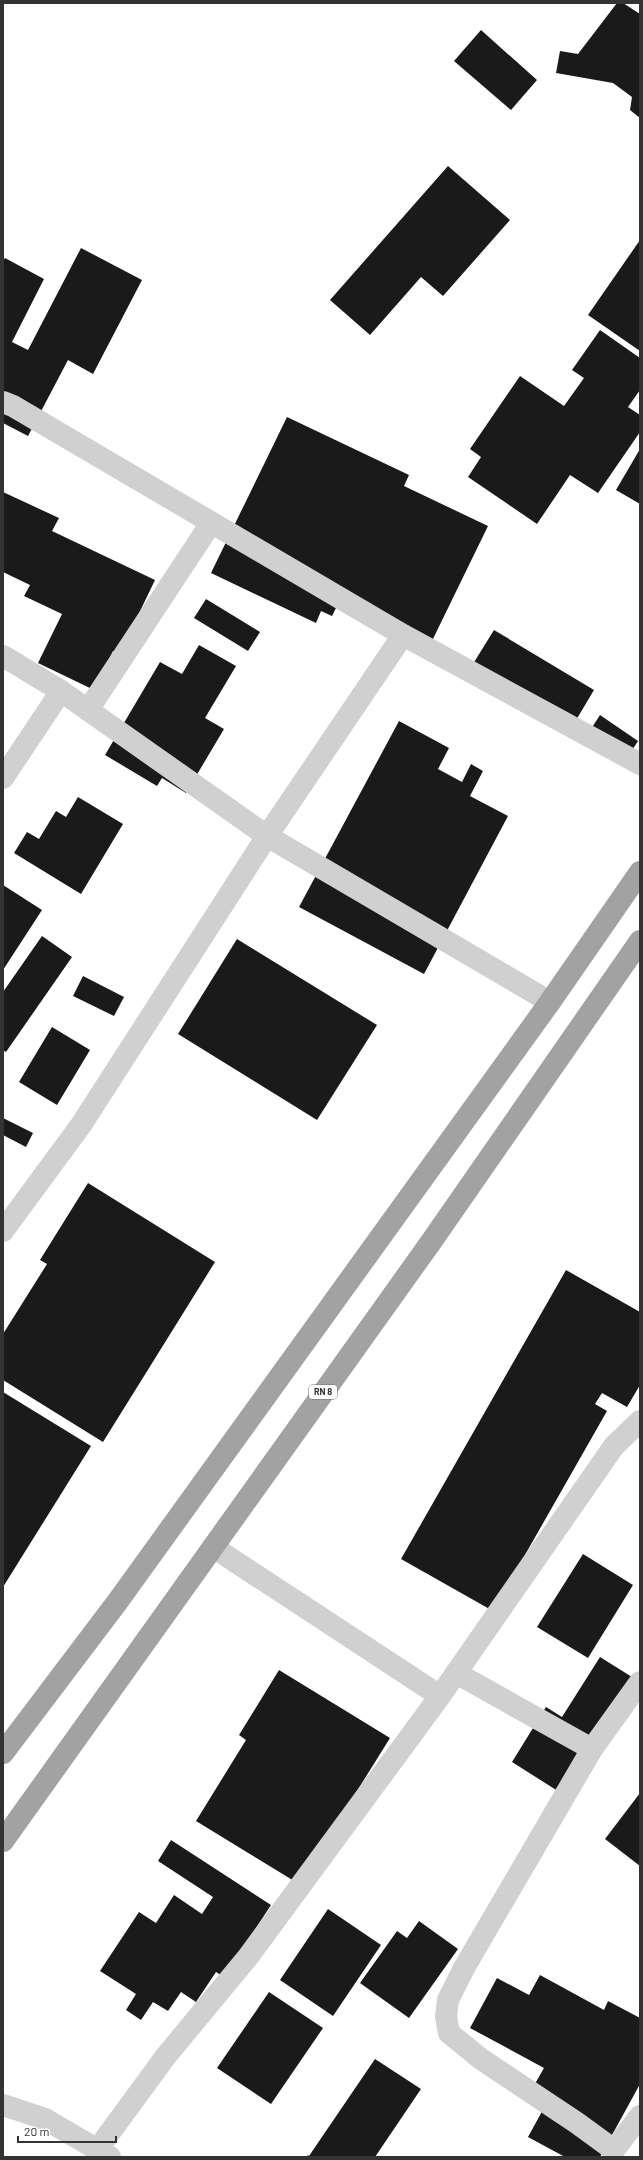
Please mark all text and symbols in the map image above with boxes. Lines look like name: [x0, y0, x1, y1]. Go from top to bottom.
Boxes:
road number: RN 8: [309, 1385, 337, 1399]
scale bar: [18, 2118, 116, 2144]
text: 20 m: [24, 2124, 50, 2138]

